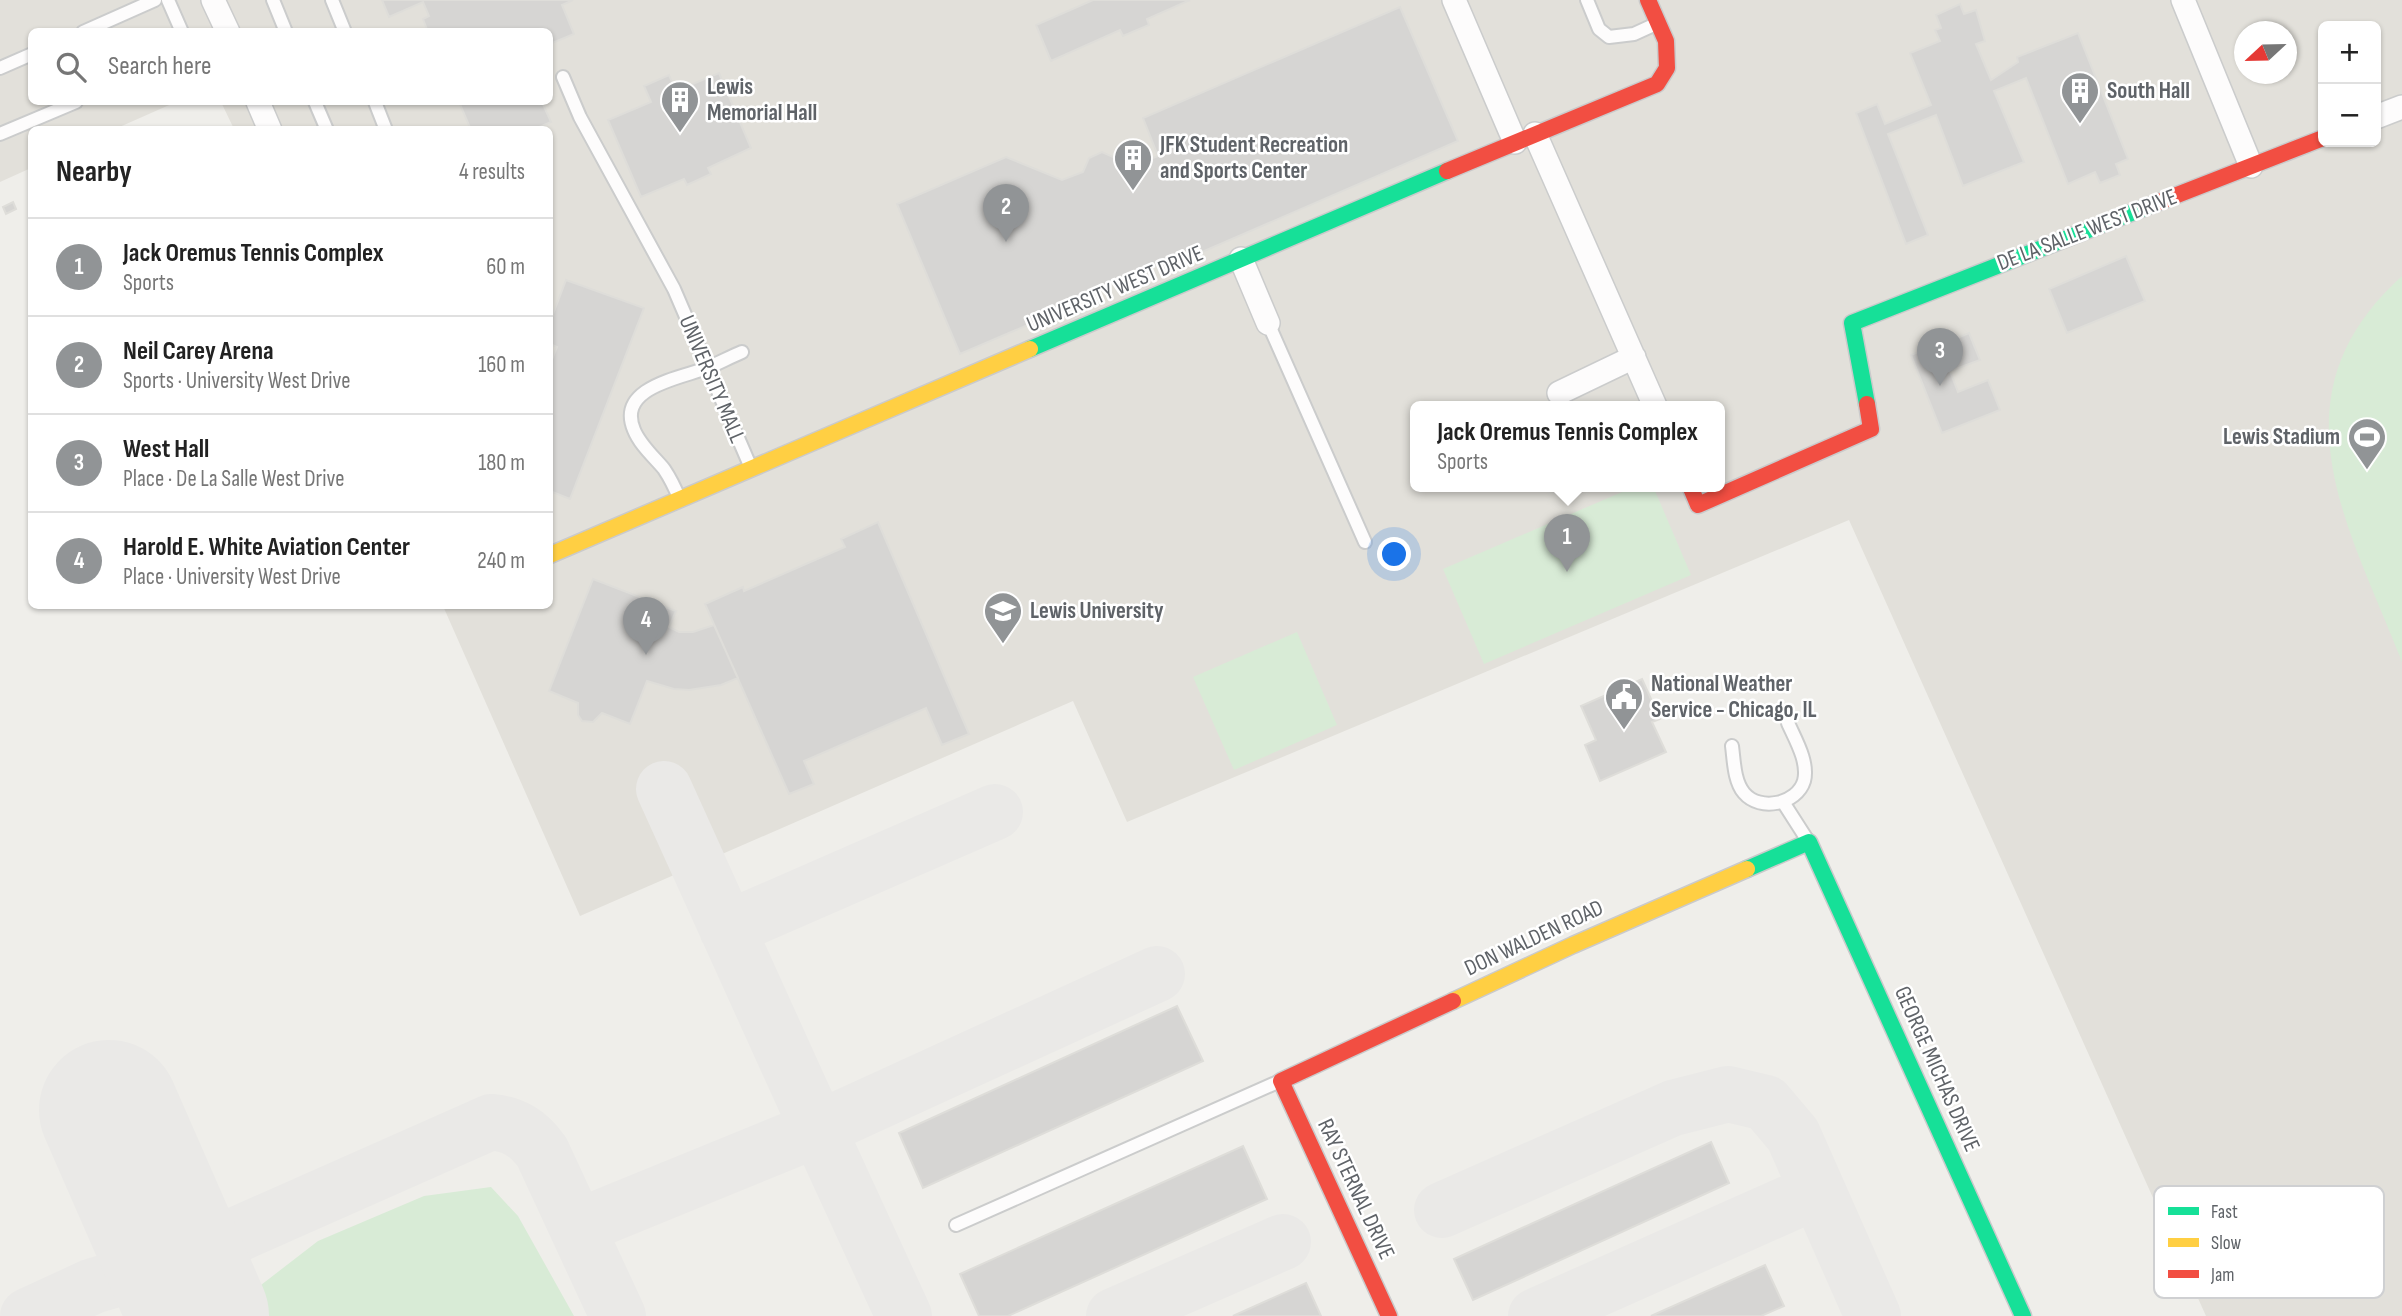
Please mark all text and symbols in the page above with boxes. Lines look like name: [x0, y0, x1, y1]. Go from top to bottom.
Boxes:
north arrow: [2234, 21, 2297, 84]
map controls: [2318, 21, 2381, 147]
button: +: [2318, 21, 2381, 84]
search box: [28, 28, 553, 105]
icon: search: [52, 48, 90, 86]
text: Search here: [108, 51, 211, 82]
building icon: South Hall: [2059, 70, 2101, 125]
place label: Lewis Memorial Hall: [707, 73, 817, 127]
place label: South Hall: [2107, 77, 2190, 105]
building icon: Lewis Memorial Hall: [659, 79, 701, 134]
button: −: [2318, 84, 2381, 147]
place label: JFK Student Recreation and Sports Center: [1159, 131, 1348, 185]
building icon: JFK Student Recreation and Sports Center: [1112, 137, 1154, 192]
text: Nearby: [56, 154, 132, 190]
text: 4 results: [459, 158, 525, 186]
street label: DE LA SALLE WEST DRIVE: [1993, 183, 2181, 277]
pin: 2: [983, 184, 1029, 242]
text: Jack Oremus Tennis Complex: [123, 238, 384, 269]
street label: UNIVERSITY WEST DRIVE: [1023, 239, 1207, 339]
text: 1: [74, 253, 84, 281]
text: 60 m: [486, 253, 525, 281]
text: Sports: [123, 269, 174, 297]
street label: UNIVERSITY MALL: [673, 311, 752, 447]
pin: 3: [1917, 328, 1963, 386]
text: Neil Carey Arena: [123, 336, 274, 367]
text: 2: [74, 351, 84, 379]
text: 160 m: [478, 351, 525, 379]
text: Sports · University West Drive: [123, 367, 351, 395]
popup: [1410, 401, 1725, 492]
sports icon: Lewis Stadium: [2346, 416, 2388, 471]
text: Jack Oremus Tennis Complex: [1437, 417, 1698, 448]
place label: Lewis Stadium: [2223, 423, 2340, 451]
text: West Hall: [123, 434, 209, 465]
text: Sports: [1437, 448, 1488, 476]
text: 3: [74, 449, 84, 477]
text: 180 m: [478, 449, 525, 477]
text: Place · De La Salle West Drive: [123, 465, 344, 493]
pin: 1: [1544, 514, 1590, 572]
text: Harold E. White Aviation Center: [123, 532, 410, 563]
your location: [1377, 537, 1411, 571]
text: 4: [74, 547, 84, 575]
text: 240 m: [477, 547, 525, 575]
text: Place · University West Drive: [123, 563, 341, 591]
school or university icon: Lewis University: [982, 590, 1024, 645]
pin: 4: [623, 597, 669, 655]
place label: Lewis University: [1030, 597, 1164, 625]
place label: National Weather Service - Chicago, IL: [1651, 670, 1817, 724]
public building icon: National Weather Service - Chicago, IL: [1603, 676, 1645, 731]
street label: DON WALDEN ROAD: [1460, 894, 1608, 982]
street label: GEORGE MICHAS DRIVE: [1888, 982, 1986, 1156]
street label: RAY STERNAL DRIVE: [1311, 1114, 1401, 1264]
legend: [2154, 1186, 2384, 1298]
text: Fast: [2211, 1201, 2238, 1224]
text: Slow: [2211, 1232, 2241, 1255]
text: Jam: [2210, 1264, 2234, 1287]

